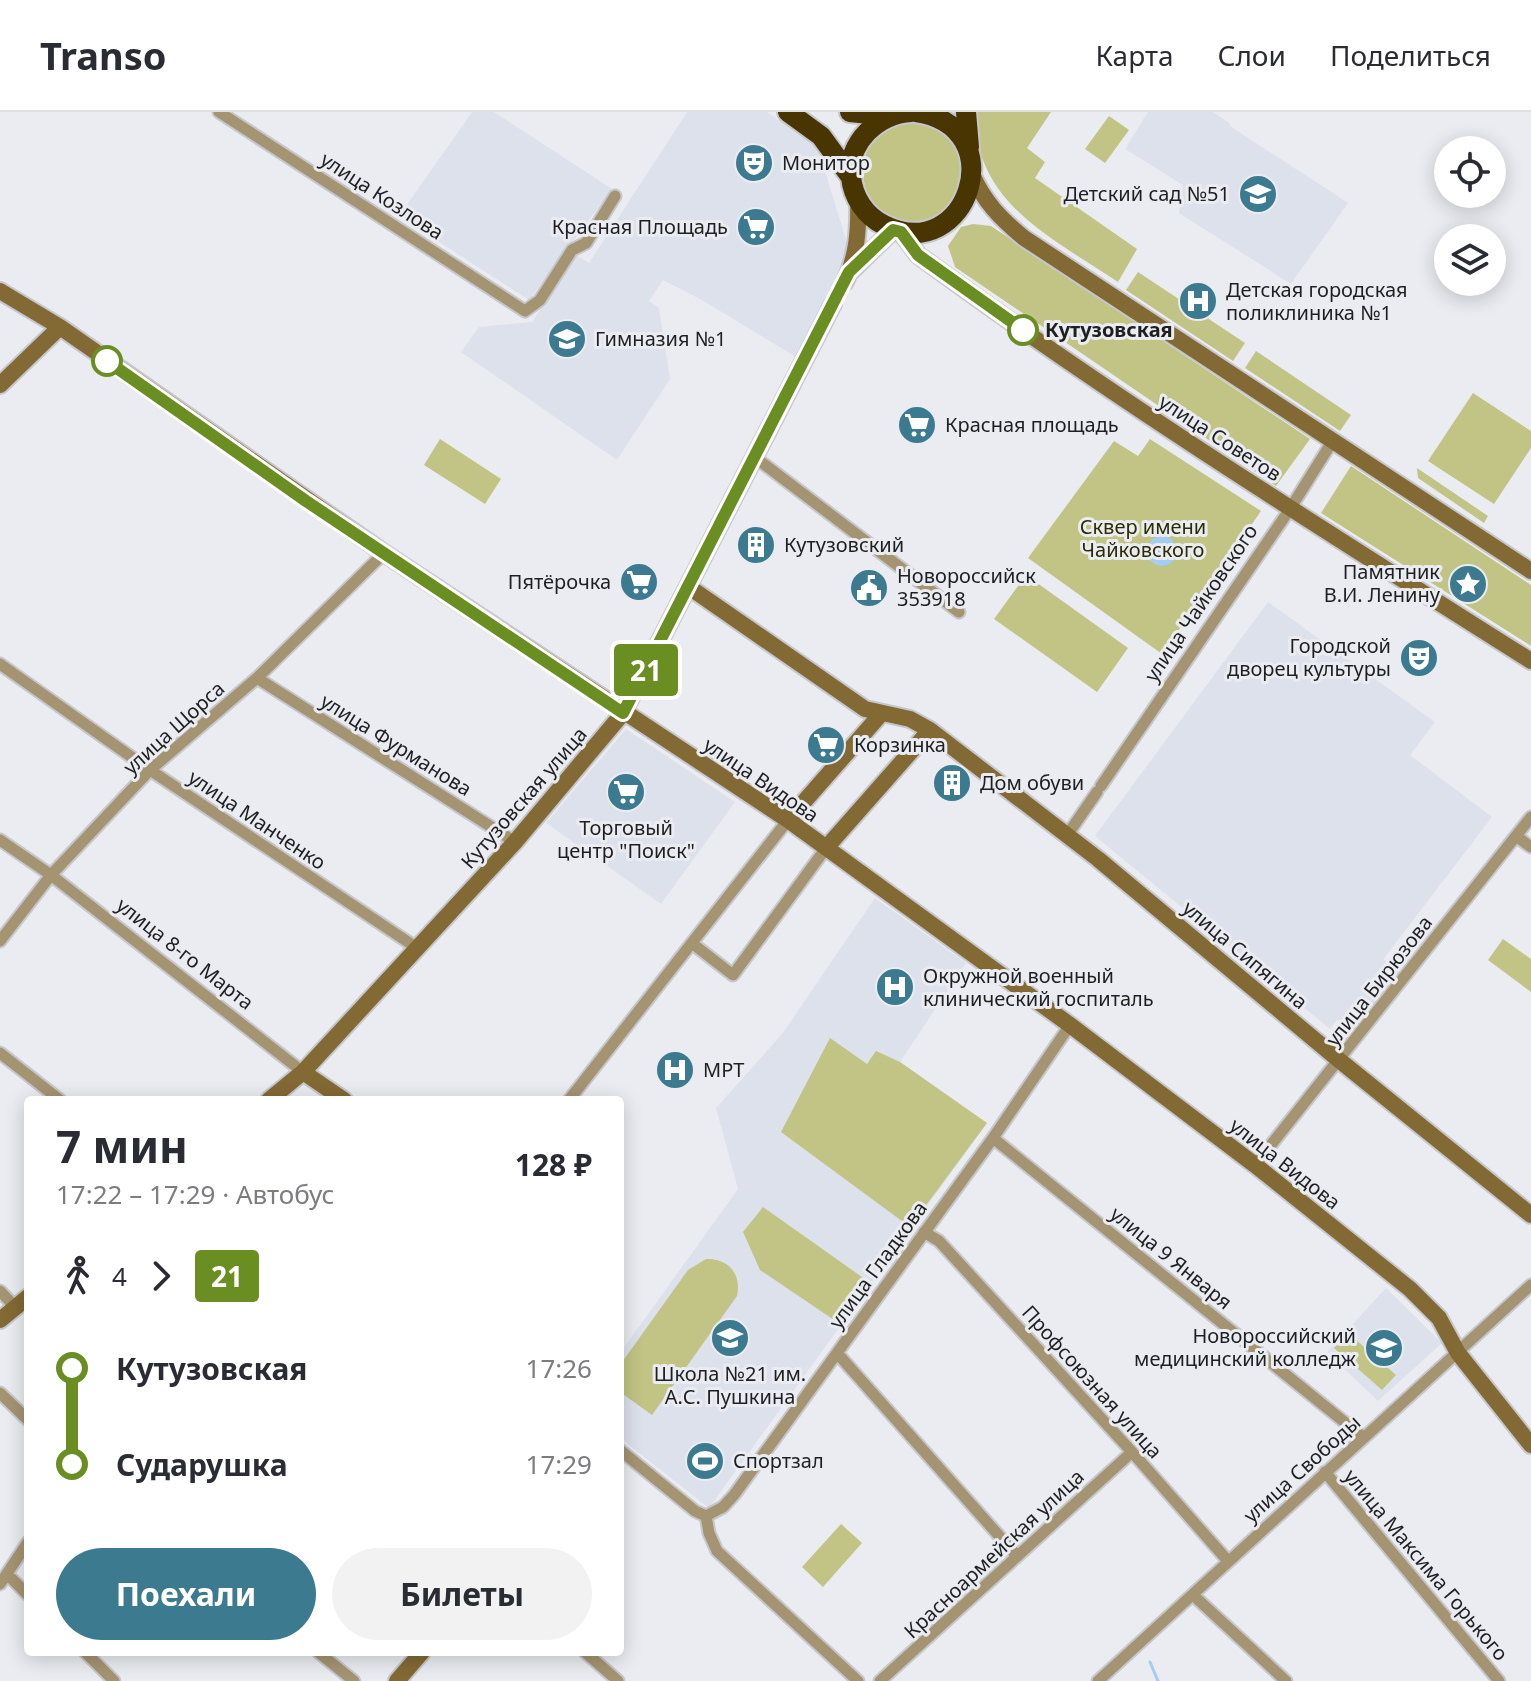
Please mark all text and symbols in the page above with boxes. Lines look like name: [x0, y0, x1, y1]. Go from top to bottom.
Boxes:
text: Transo: [40, 29, 167, 81]
text: Карта: [1095, 36, 1174, 74]
text: Слои: [1218, 36, 1286, 74]
text: Поделиться: [1330, 36, 1491, 74]
map controls: [1434, 136, 1506, 296]
button: locate: [1434, 136, 1506, 208]
theatre icon: Монитор: [733, 142, 775, 184]
street label: улица Козлова: [316, 146, 449, 245]
place label: Монитор: [782, 149, 870, 176]
school or university icon: Детский сад №51: [1237, 173, 1279, 215]
place label: Детский сад №51: [1063, 180, 1230, 207]
supermarket icon: Красная Площадь: [735, 206, 777, 248]
place label: Красная Площадь: [552, 213, 728, 240]
button: layers: [1434, 224, 1506, 296]
place label: Детская городская поликлиника №1: [1226, 276, 1408, 326]
hospital icon: Детская городская поликлиника №1: [1177, 280, 1219, 322]
marker: Кутузовская: [1008, 315, 1038, 345]
place label: Кутузовская: [1045, 316, 1173, 343]
school or university icon: Гимназия №1: [546, 318, 588, 360]
place label: Гимназия №1: [595, 325, 727, 352]
unlabelled marker: [92, 346, 122, 376]
street label: улица Советов: [1154, 388, 1287, 487]
supermarket icon: Красная площадь: [896, 404, 938, 446]
place label: Красная площадь: [945, 411, 1119, 438]
park label: Сквер имени Чайковского: [1080, 513, 1206, 563]
street label: улица Чайковского: [1138, 519, 1263, 687]
building icon: Кутузовский: [735, 524, 777, 566]
place label: Кутузовский: [784, 531, 904, 558]
place label: Памятник В.И. Ленину: [1324, 558, 1441, 608]
supermarket icon: Пятёрочка: [618, 561, 660, 603]
place label: Новороссийск 353918: [897, 562, 1036, 612]
place icon: Памятник В.И. Ленину: [1447, 563, 1489, 605]
public building icon: Новороссийск 353918: [848, 567, 890, 609]
place label: Пятёрочка: [508, 568, 611, 595]
place label: Городской дворец культуры: [1227, 632, 1391, 682]
theatre icon: Городской дворец культуры: [1398, 637, 1440, 679]
line badge: 21: [610, 644, 682, 696]
text: 21: [630, 651, 662, 689]
street label: улица Щорса: [117, 675, 230, 780]
street label: улица Фурманова: [315, 687, 477, 802]
street label: Кутузовская улица: [455, 721, 593, 874]
supermarket icon: Корзинка: [805, 724, 847, 766]
street label: улица Видова: [698, 731, 824, 828]
place label: Корзинка: [854, 731, 946, 758]
building icon: Дом обуви: [931, 762, 973, 804]
street label: улица Манченко: [183, 763, 331, 876]
place label: Дом обуви: [980, 769, 1084, 796]
supermarket icon: Торговый центр "Поиск": [605, 771, 647, 813]
place label: Торговый центр "Поиск": [557, 814, 695, 864]
street label: улица 8-го Марта: [111, 892, 259, 1016]
street label: улица Сипягина: [1177, 894, 1314, 1015]
street label: улица Бирюзова: [1319, 910, 1438, 1052]
place label: Окружной военный клинический госпиталь: [923, 962, 1154, 1012]
hospital icon: Окружной военный клинический госпиталь: [874, 966, 916, 1008]
hospital icon: МРТ: [654, 1049, 696, 1091]
place label: МРТ: [703, 1056, 744, 1083]
street label: улица Видова: [1224, 1112, 1346, 1215]
text: 7 мин: [56, 1116, 188, 1176]
text: 128 ₽: [515, 1144, 592, 1185]
text: 17:22 – 17:29 · Автобус: [56, 1176, 334, 1212]
street label: улица Гладкова: [822, 1196, 933, 1334]
street label: улица 9 Января: [1105, 1200, 1238, 1315]
icon: walk: [56, 1254, 100, 1298]
icon: forward: [139, 1254, 183, 1298]
text: 21: [211, 1257, 243, 1295]
text: 4: [112, 1258, 127, 1294]
street label: Профсоюзная улица: [1016, 1299, 1169, 1464]
school or university icon: Школа №21 им. А.С. Пушкина: [709, 1317, 751, 1359]
place label: Новороссийский медицинский колледж: [1134, 1322, 1357, 1372]
school or university icon: Новороссийский медицинский колледж: [1363, 1327, 1405, 1369]
text: Кутузовская: [116, 1348, 308, 1389]
text: 17:26: [526, 1350, 592, 1386]
place label: Школа №21 им. А.С. Пушкина: [654, 1360, 806, 1410]
street label: улица Свободы: [1237, 1409, 1366, 1528]
sports icon: Спортзал: [684, 1440, 726, 1482]
text: Сударушка: [116, 1444, 288, 1485]
text: 17:29: [526, 1446, 592, 1482]
place label: Спортзал: [733, 1447, 824, 1474]
street label: Красноармейская улица: [898, 1463, 1089, 1644]
street label: улица Максима Горького: [1338, 1463, 1515, 1666]
button: Поехали: [56, 1548, 316, 1640]
button: Билеты: [332, 1548, 592, 1640]

